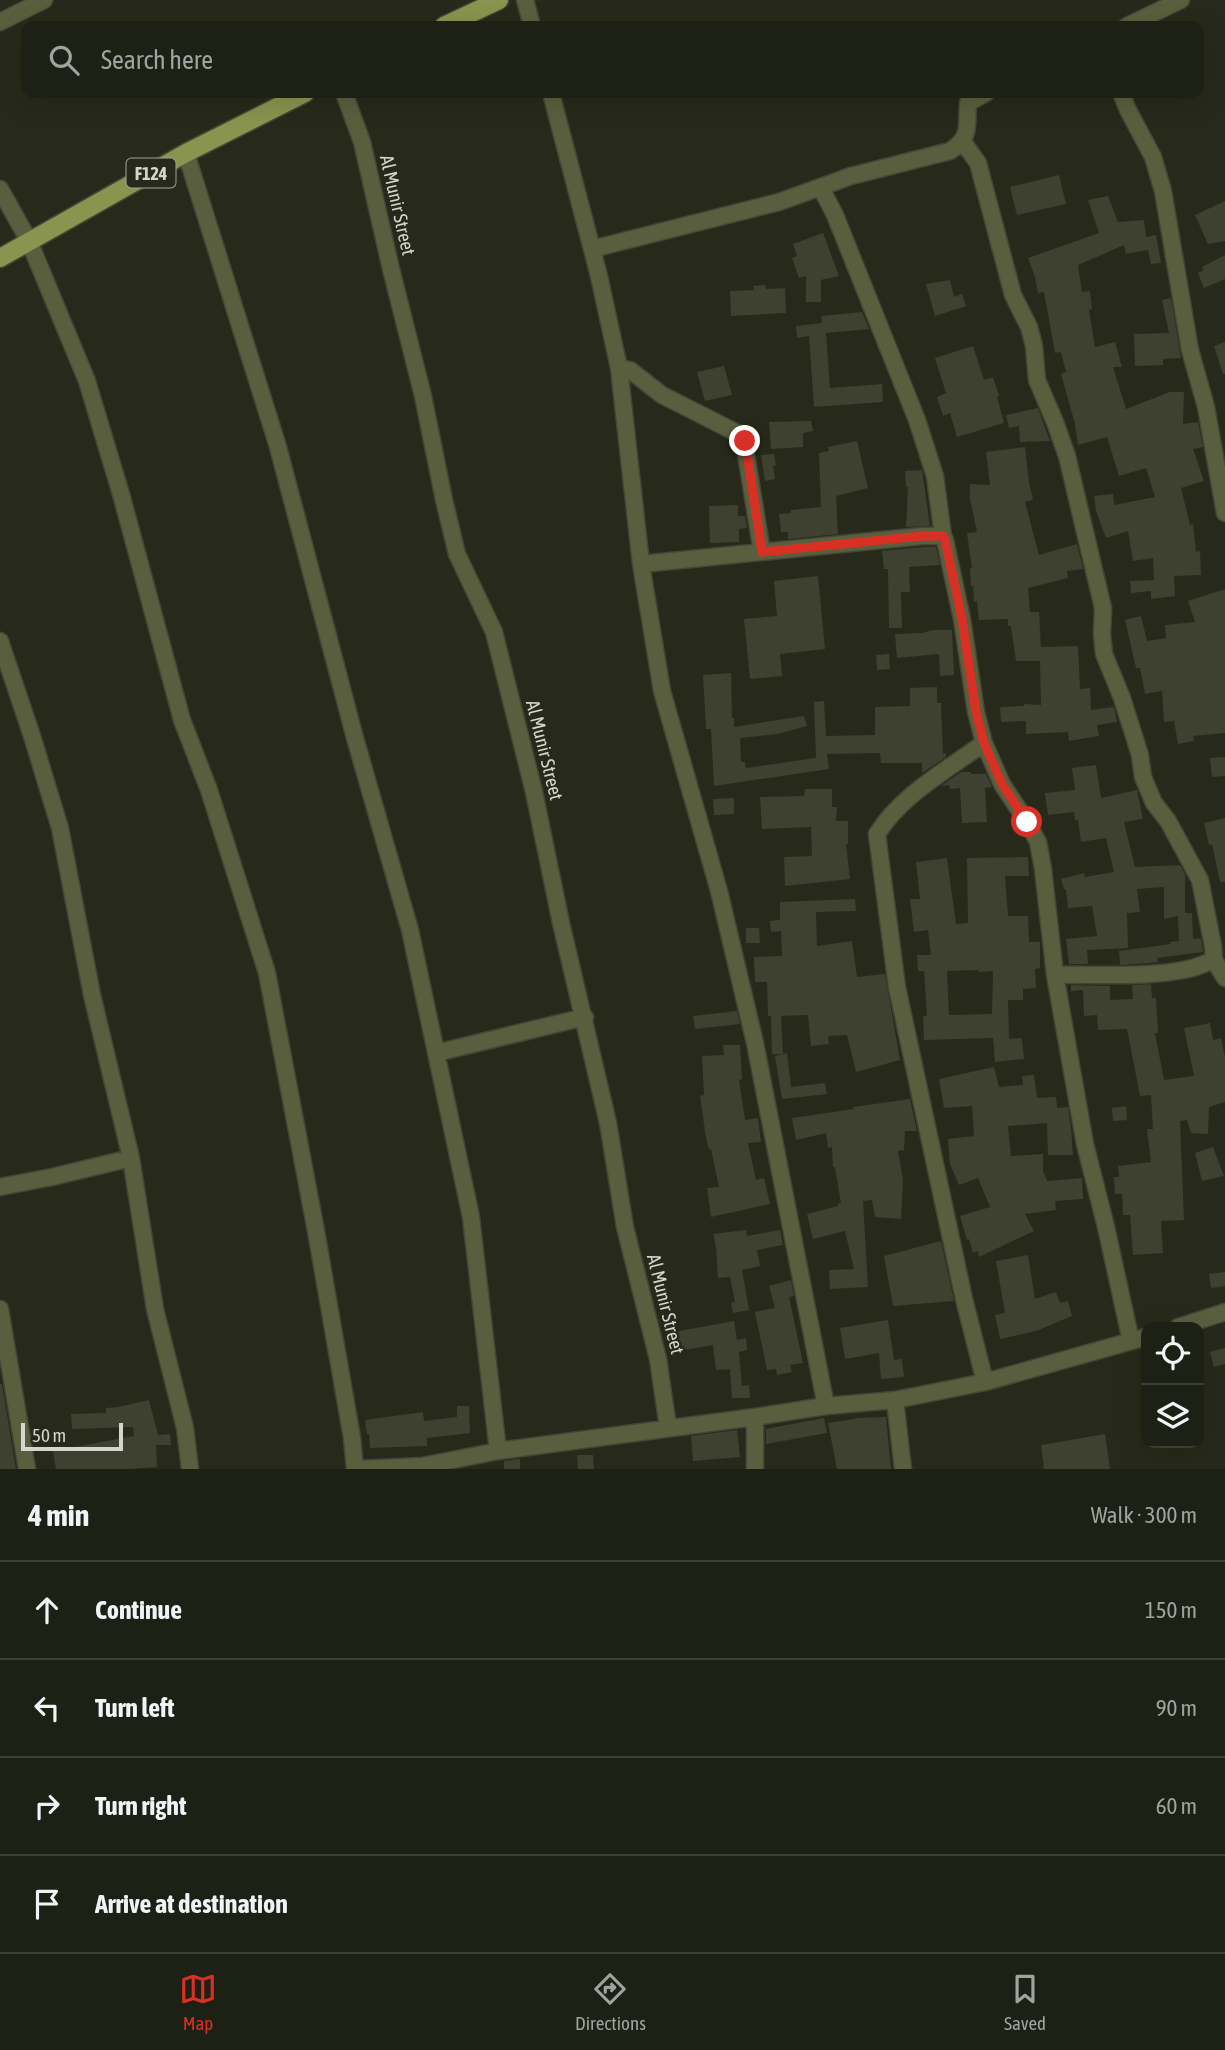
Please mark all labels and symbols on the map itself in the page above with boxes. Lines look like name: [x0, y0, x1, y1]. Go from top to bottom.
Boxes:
street label: Al Munir Street: [376, 153, 420, 257]
road number: F124: [127, 158, 176, 188]
route end: [729, 425, 760, 456]
street label: Al Munir Street: [522, 698, 568, 802]
route start: [1011, 806, 1042, 837]
street label: Al Munir Street: [643, 1252, 689, 1356]
scale bar: [21, 1420, 122, 1452]

